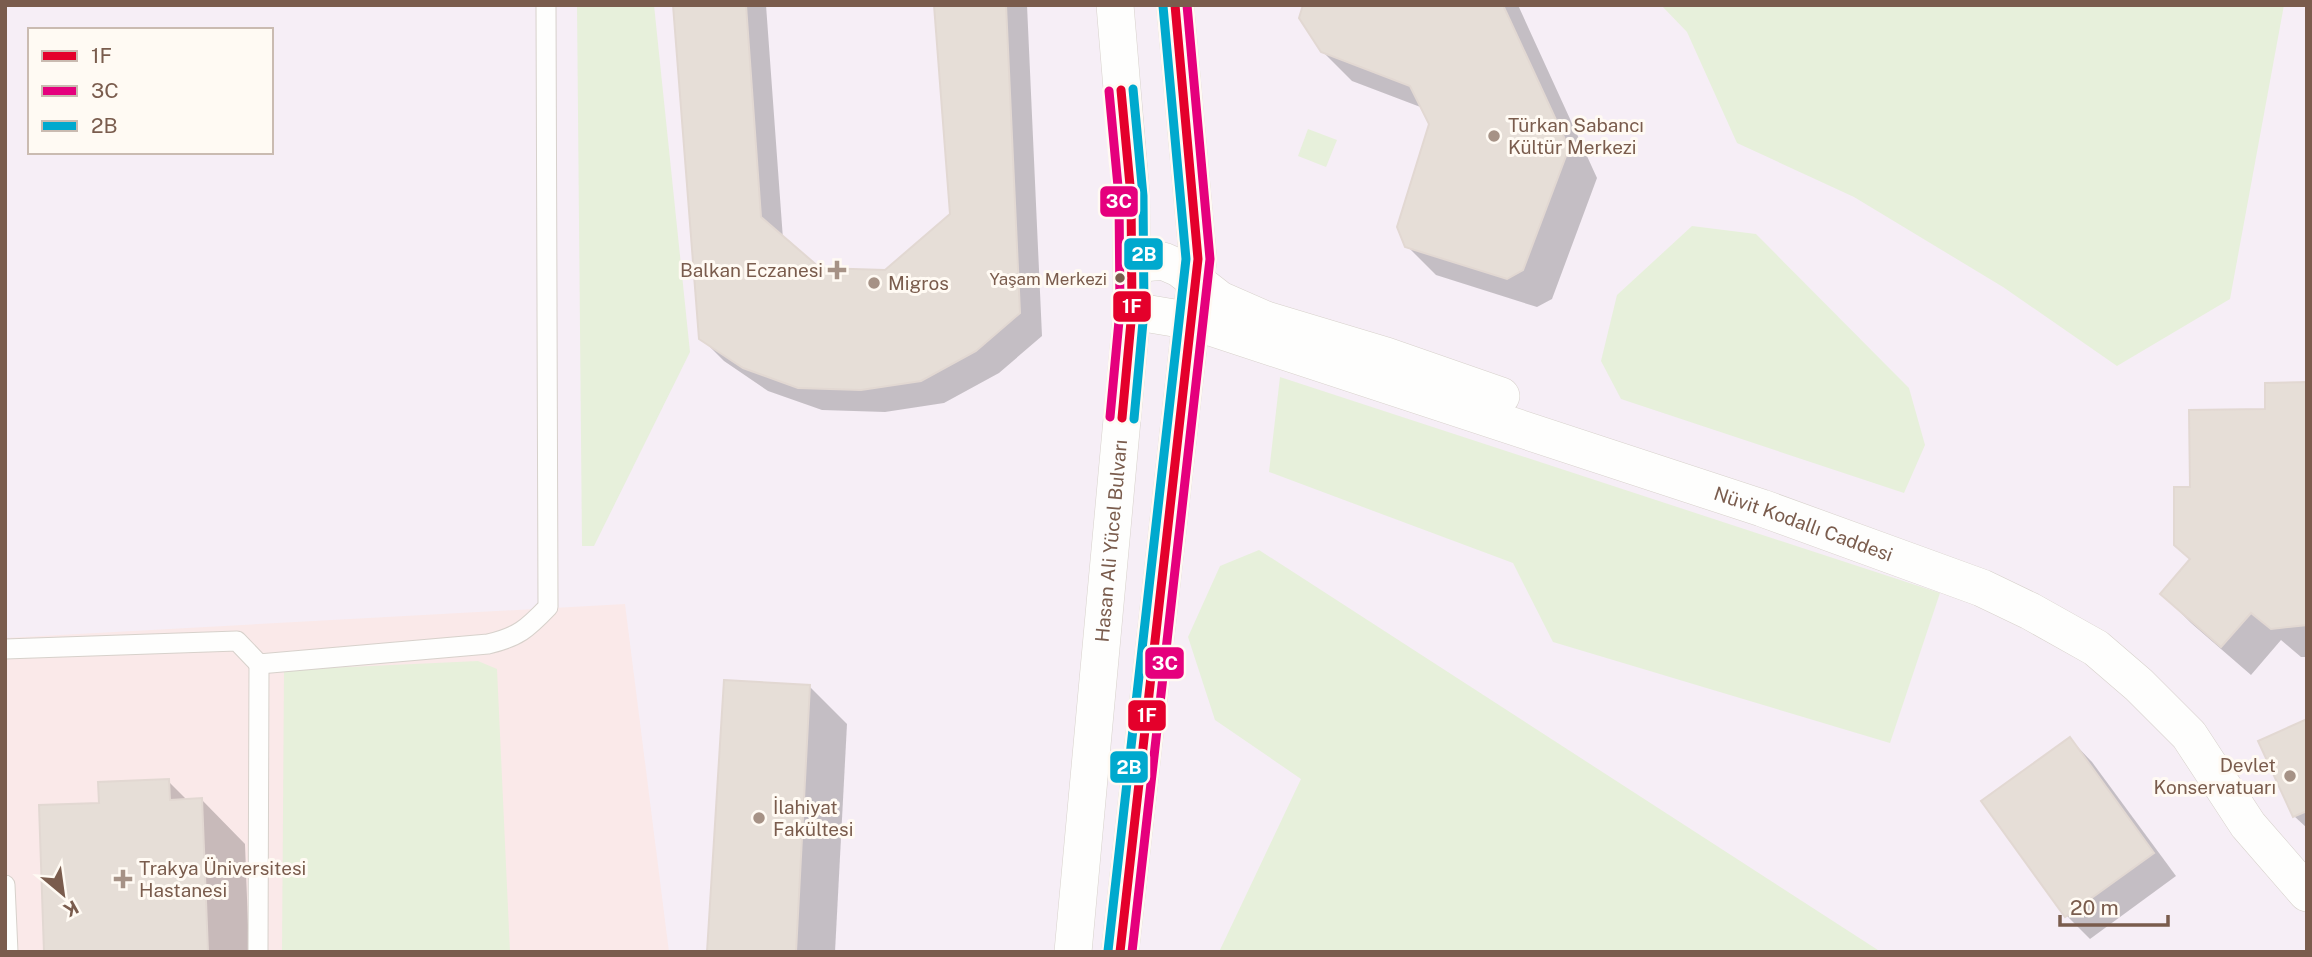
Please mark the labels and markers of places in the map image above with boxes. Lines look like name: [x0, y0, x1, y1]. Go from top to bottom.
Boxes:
place label: Türkan Sabancı Kültür Merkezi: [1508, 114, 1644, 158]
marker: Türkan Sabancı Kültür Merkezi: [1486, 128, 1502, 144]
place label: Balkan Eczanesi: [680, 259, 823, 281]
marker: Balkan Eczanesi: [829, 262, 845, 278]
place label: Yaşam Merkezi: [989, 269, 1107, 289]
marker: Yaşam Merkezi: [1113, 271, 1127, 285]
place label: Migros: [888, 272, 949, 294]
marker: Migros: [866, 275, 882, 291]
place label: Devlet Konservatuarı: [2154, 754, 2276, 798]
marker: Devlet Konservatuarı: [2282, 768, 2298, 784]
place label: İlahiyat Fakültesi: [773, 796, 853, 840]
marker: İlahiyat Fakültesi: [751, 810, 767, 826]
place label: Trakya Üniversitesi Hastanesi: [139, 857, 306, 901]
marker: Trakya Üniversitesi Hastanesi: [113, 869, 133, 889]

